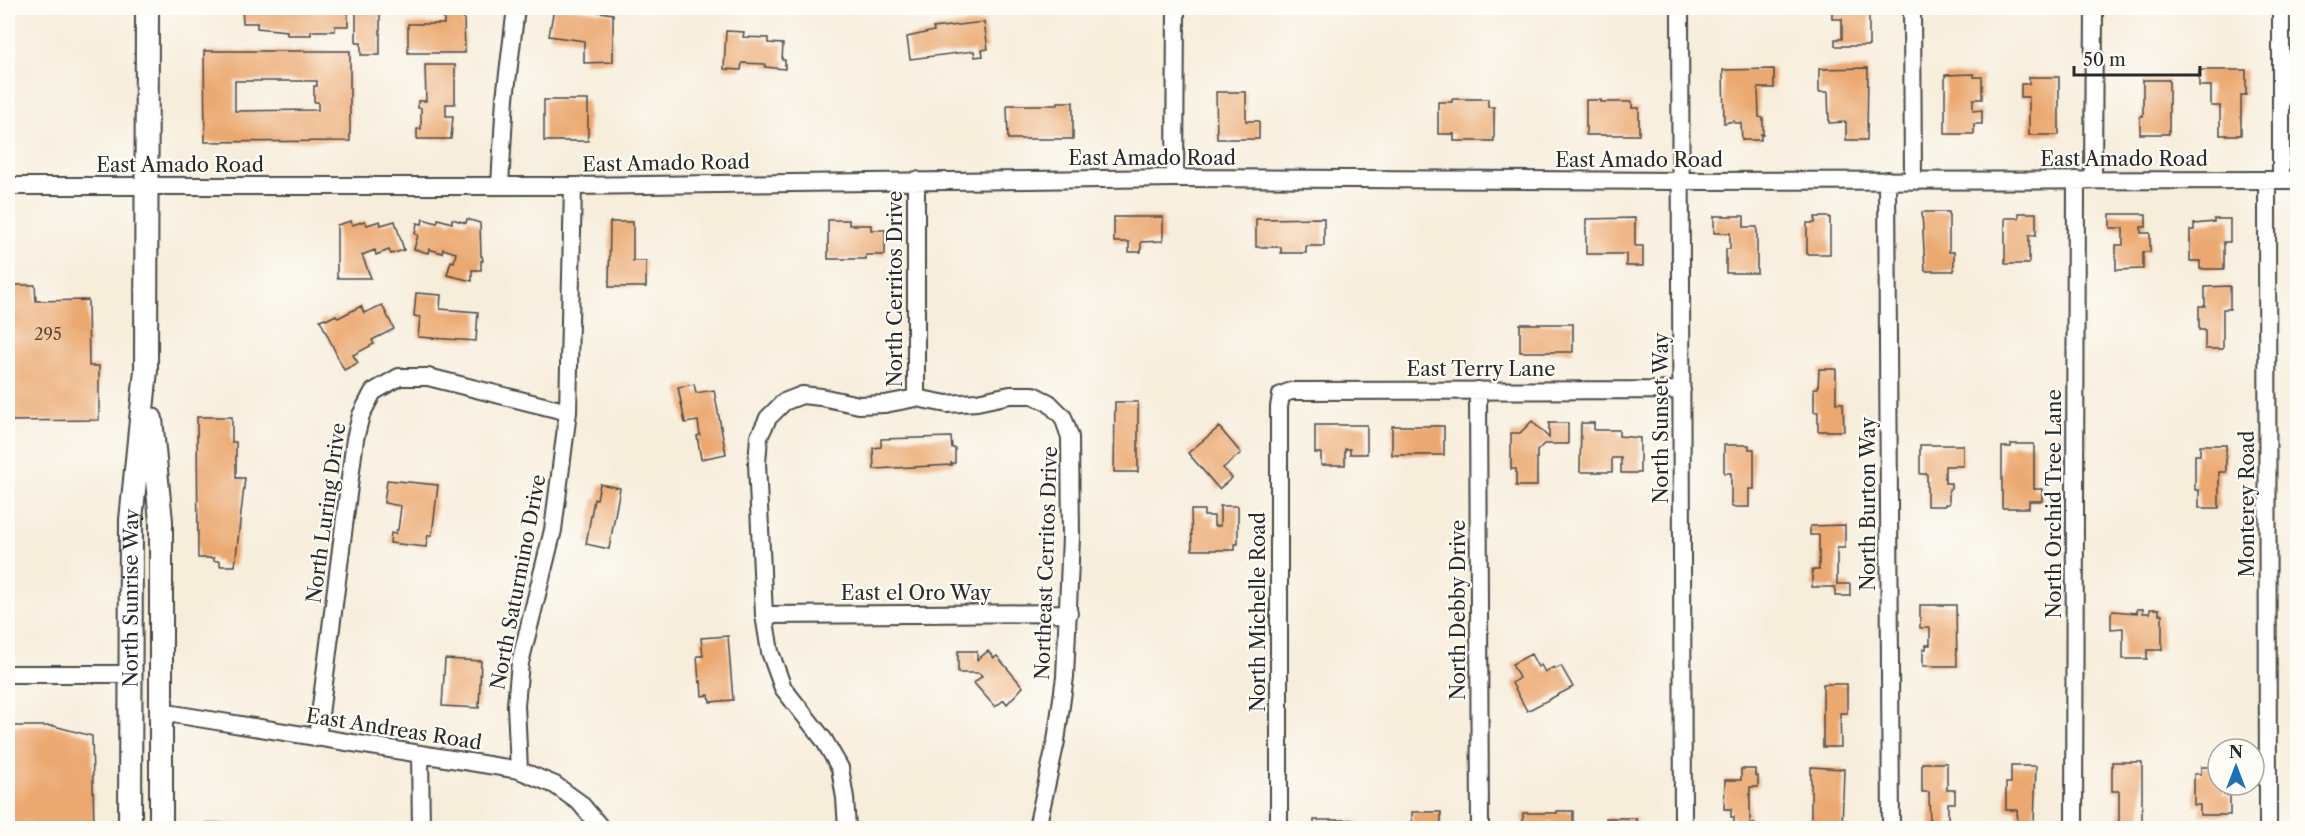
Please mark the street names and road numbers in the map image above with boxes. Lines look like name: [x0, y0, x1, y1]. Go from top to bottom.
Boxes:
street label: East Amado Road: [1068, 146, 1236, 170]
street label: East Amado Road: [2040, 147, 2208, 171]
street label: East Amado Road: [1555, 148, 1723, 172]
street label: East Amado Road: [582, 150, 750, 176]
street label: East Amado Road: [96, 153, 264, 177]
street label: North Cerritos Drive: [883, 191, 907, 387]
street label: North Sunset Way: [1649, 332, 1673, 504]
street label: East Terry Lane: [1406, 357, 1556, 381]
street label: North Orchid Tree Lane: [2042, 389, 2066, 619]
street label: North Burton Way: [1856, 416, 1880, 591]
street label: North Luring Drive: [301, 421, 351, 605]
street label: Monterey Road: [2235, 430, 2259, 578]
street label: Northeast Cerritos Drive: [1030, 446, 1062, 680]
street label: North Saturmino Drive: [485, 472, 551, 692]
street label: North Sunrise Way: [118, 507, 144, 687]
street label: North Michelle Road: [1246, 512, 1270, 712]
street label: North Debby Drive: [1446, 520, 1470, 700]
street label: East el Oro Way: [841, 581, 992, 605]
street label: East Andreas Road: [304, 703, 484, 755]

